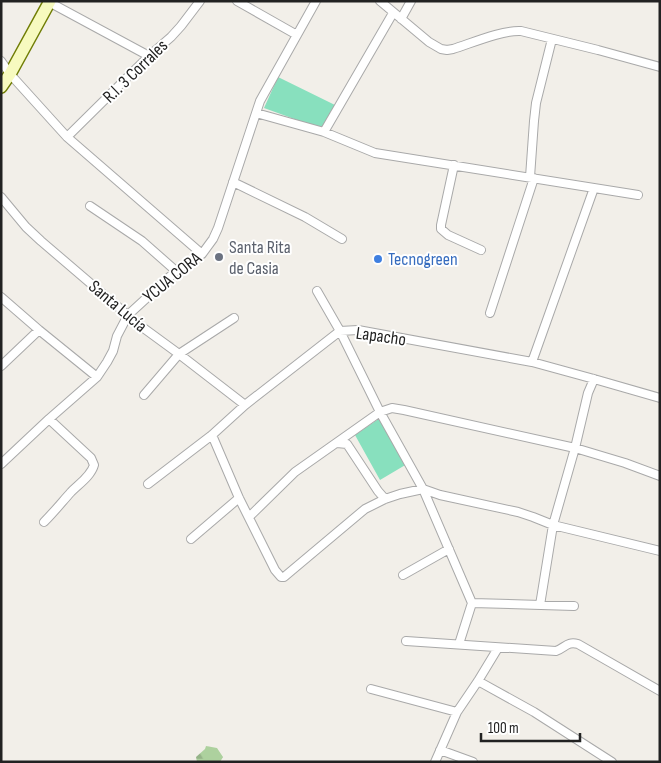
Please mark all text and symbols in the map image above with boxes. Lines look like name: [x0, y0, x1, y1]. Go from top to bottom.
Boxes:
street label: R.I. 3 Corrales: [99, 35, 172, 107]
place label: Santa Rita de Casia: [229, 237, 291, 279]
street label: YCUA CORA: [139, 247, 206, 307]
place label: Tecnogreen: [388, 249, 458, 270]
marker: Santa Rita de Casia: [213, 251, 225, 263]
marker: Tecnogreen: [372, 253, 384, 265]
street label: Santa Lucía: [84, 276, 151, 337]
street label: Lapacho: [355, 323, 407, 350]
scale bar: [481, 710, 580, 742]
text: 100 m: [488, 719, 519, 738]

